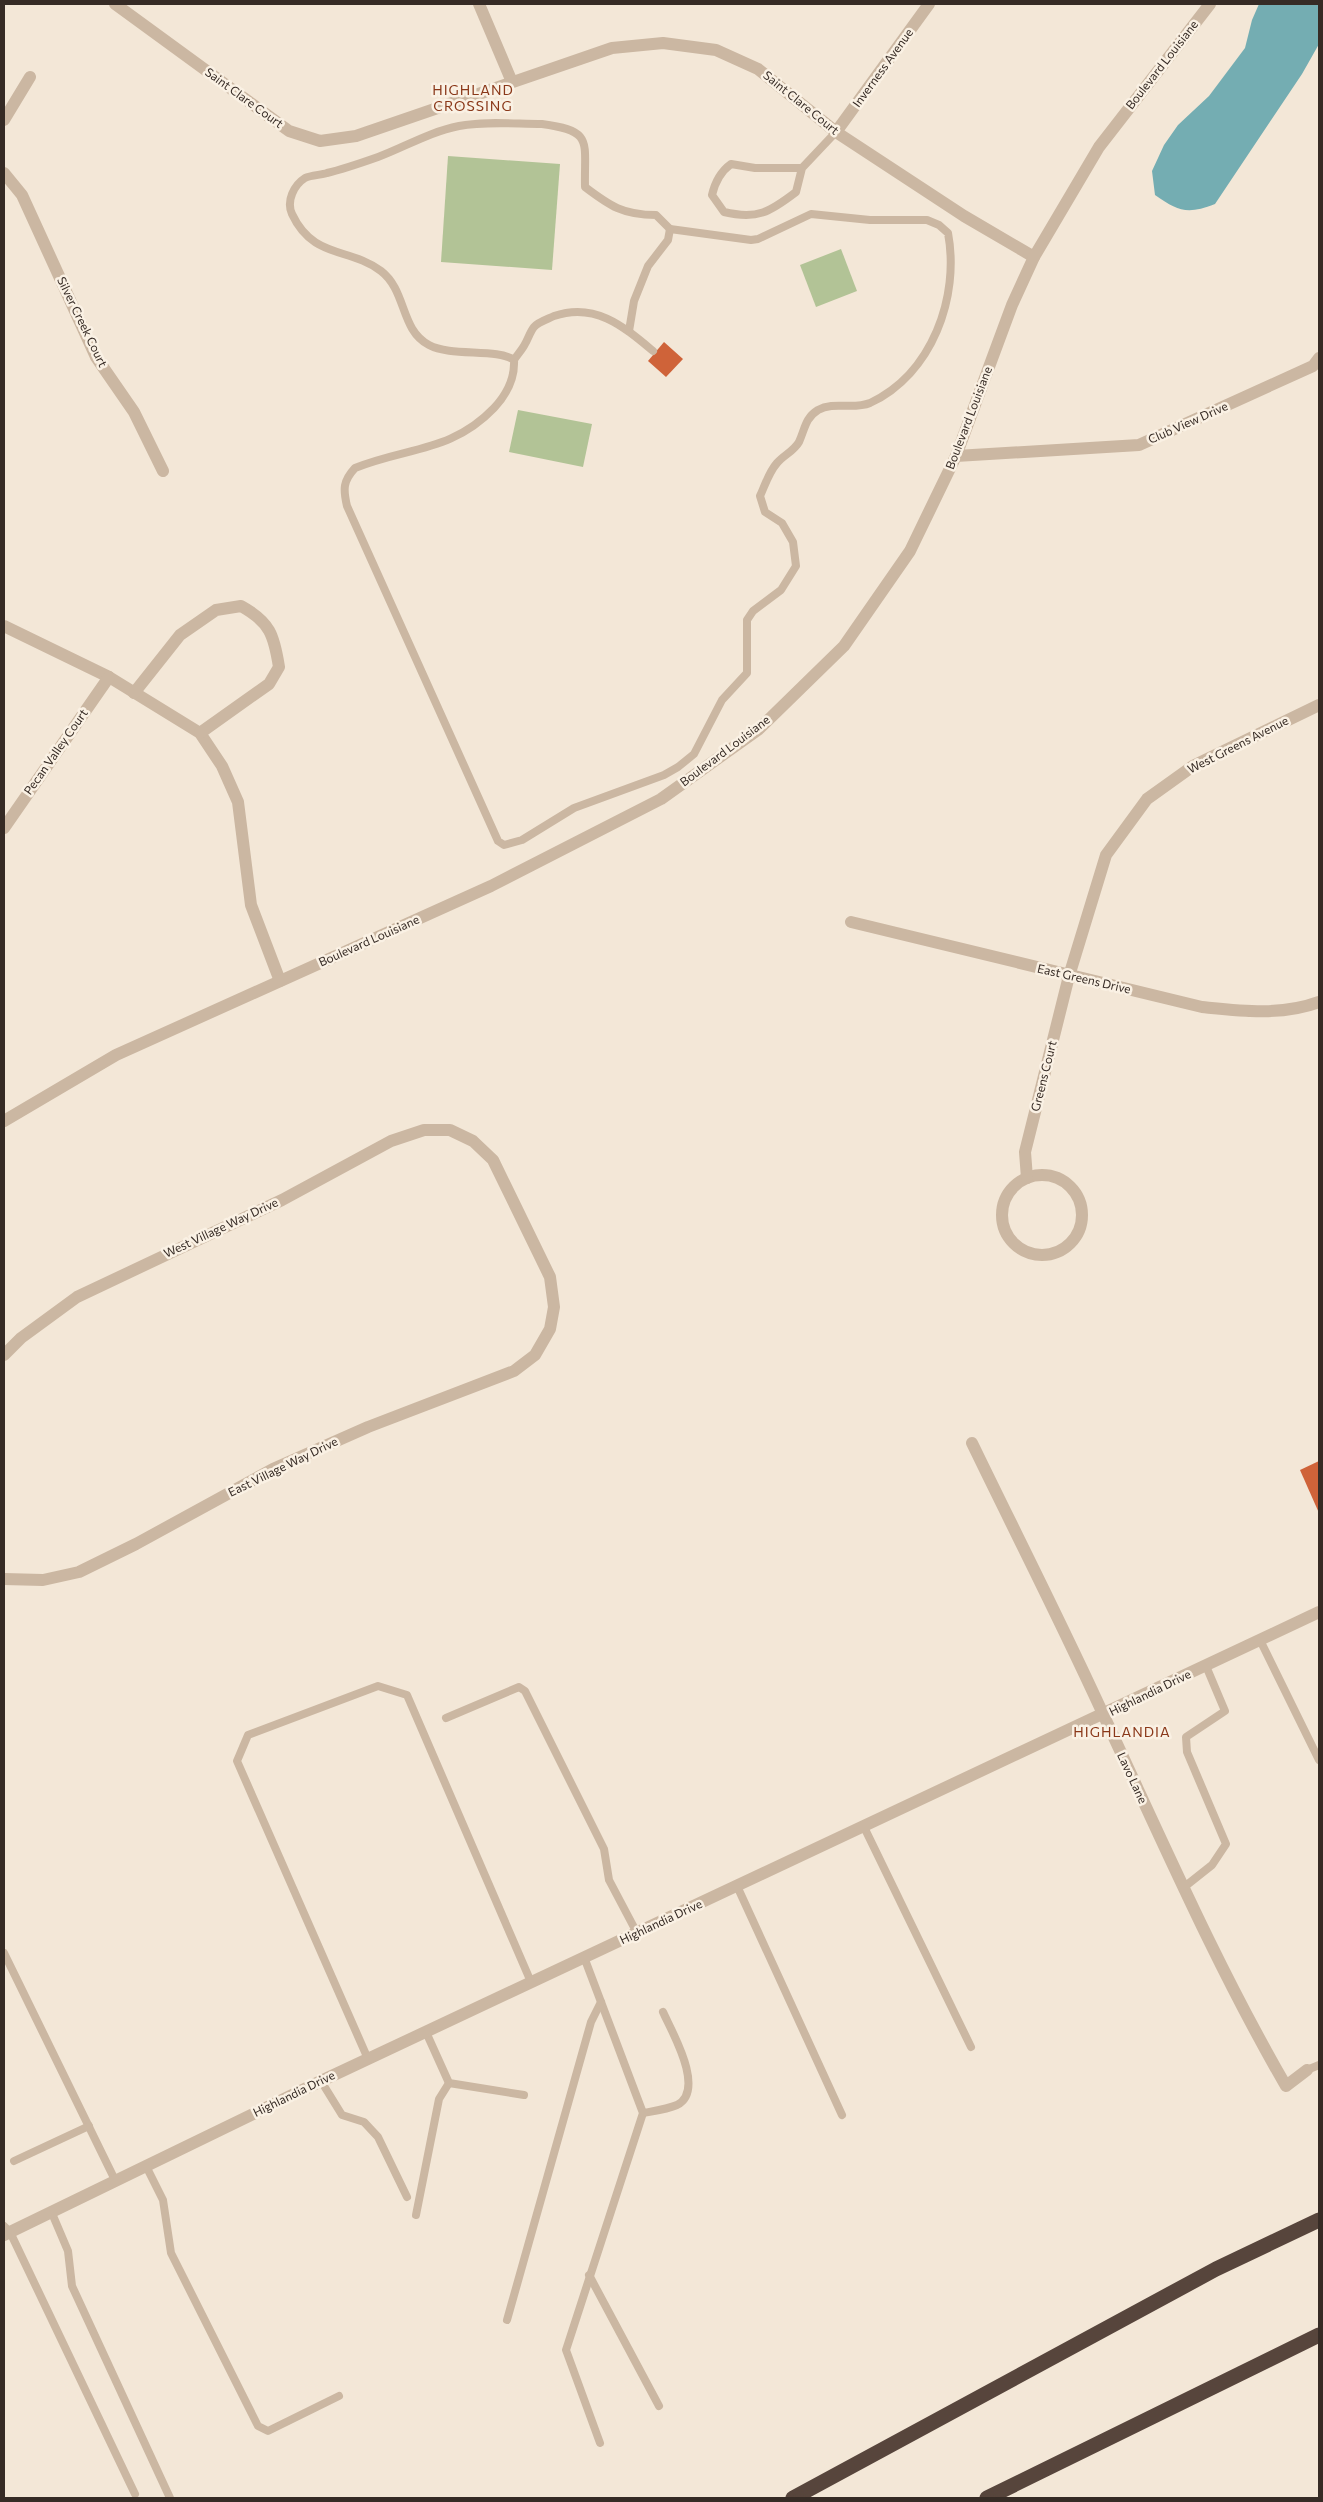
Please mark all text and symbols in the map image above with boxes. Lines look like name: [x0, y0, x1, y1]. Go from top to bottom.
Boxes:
street label: Boulevard Louisiane: [1122, 17, 1200, 112]
street label: Inverness Avenue: [849, 25, 915, 109]
street label: Saint Clare Court: [203, 64, 286, 130]
street label: Saint Clare Court: [761, 67, 842, 137]
district label: HIGHLAND CROSSING: [432, 81, 514, 114]
street label: Silver Creek Court: [55, 274, 111, 369]
street label: Boulevard Louisiane: [942, 364, 994, 471]
street label: Club View Drive: [1146, 398, 1230, 446]
street label: Pecan Valley Court: [20, 706, 90, 797]
street label: Boulevard Louisiane: [677, 712, 772, 789]
street label: West Greens Avenue: [1185, 713, 1290, 776]
street label: Boulevard Louisiane: [316, 912, 421, 969]
street label: East Greens Drive: [1036, 960, 1132, 996]
street label: Greens Court: [1027, 1039, 1059, 1113]
street label: West Village Way Drive: [161, 1194, 280, 1260]
street label: East Village Way Drive: [226, 1434, 340, 1499]
street label: Highlandia Drive: [1106, 1666, 1193, 1718]
district label: HIGHLANDIA: [1073, 1723, 1171, 1740]
street label: Lavo Lane: [1115, 1750, 1151, 1805]
street label: Highlandia Drive: [617, 1896, 704, 1946]
street label: Highlandia Drive: [250, 2067, 337, 2119]

